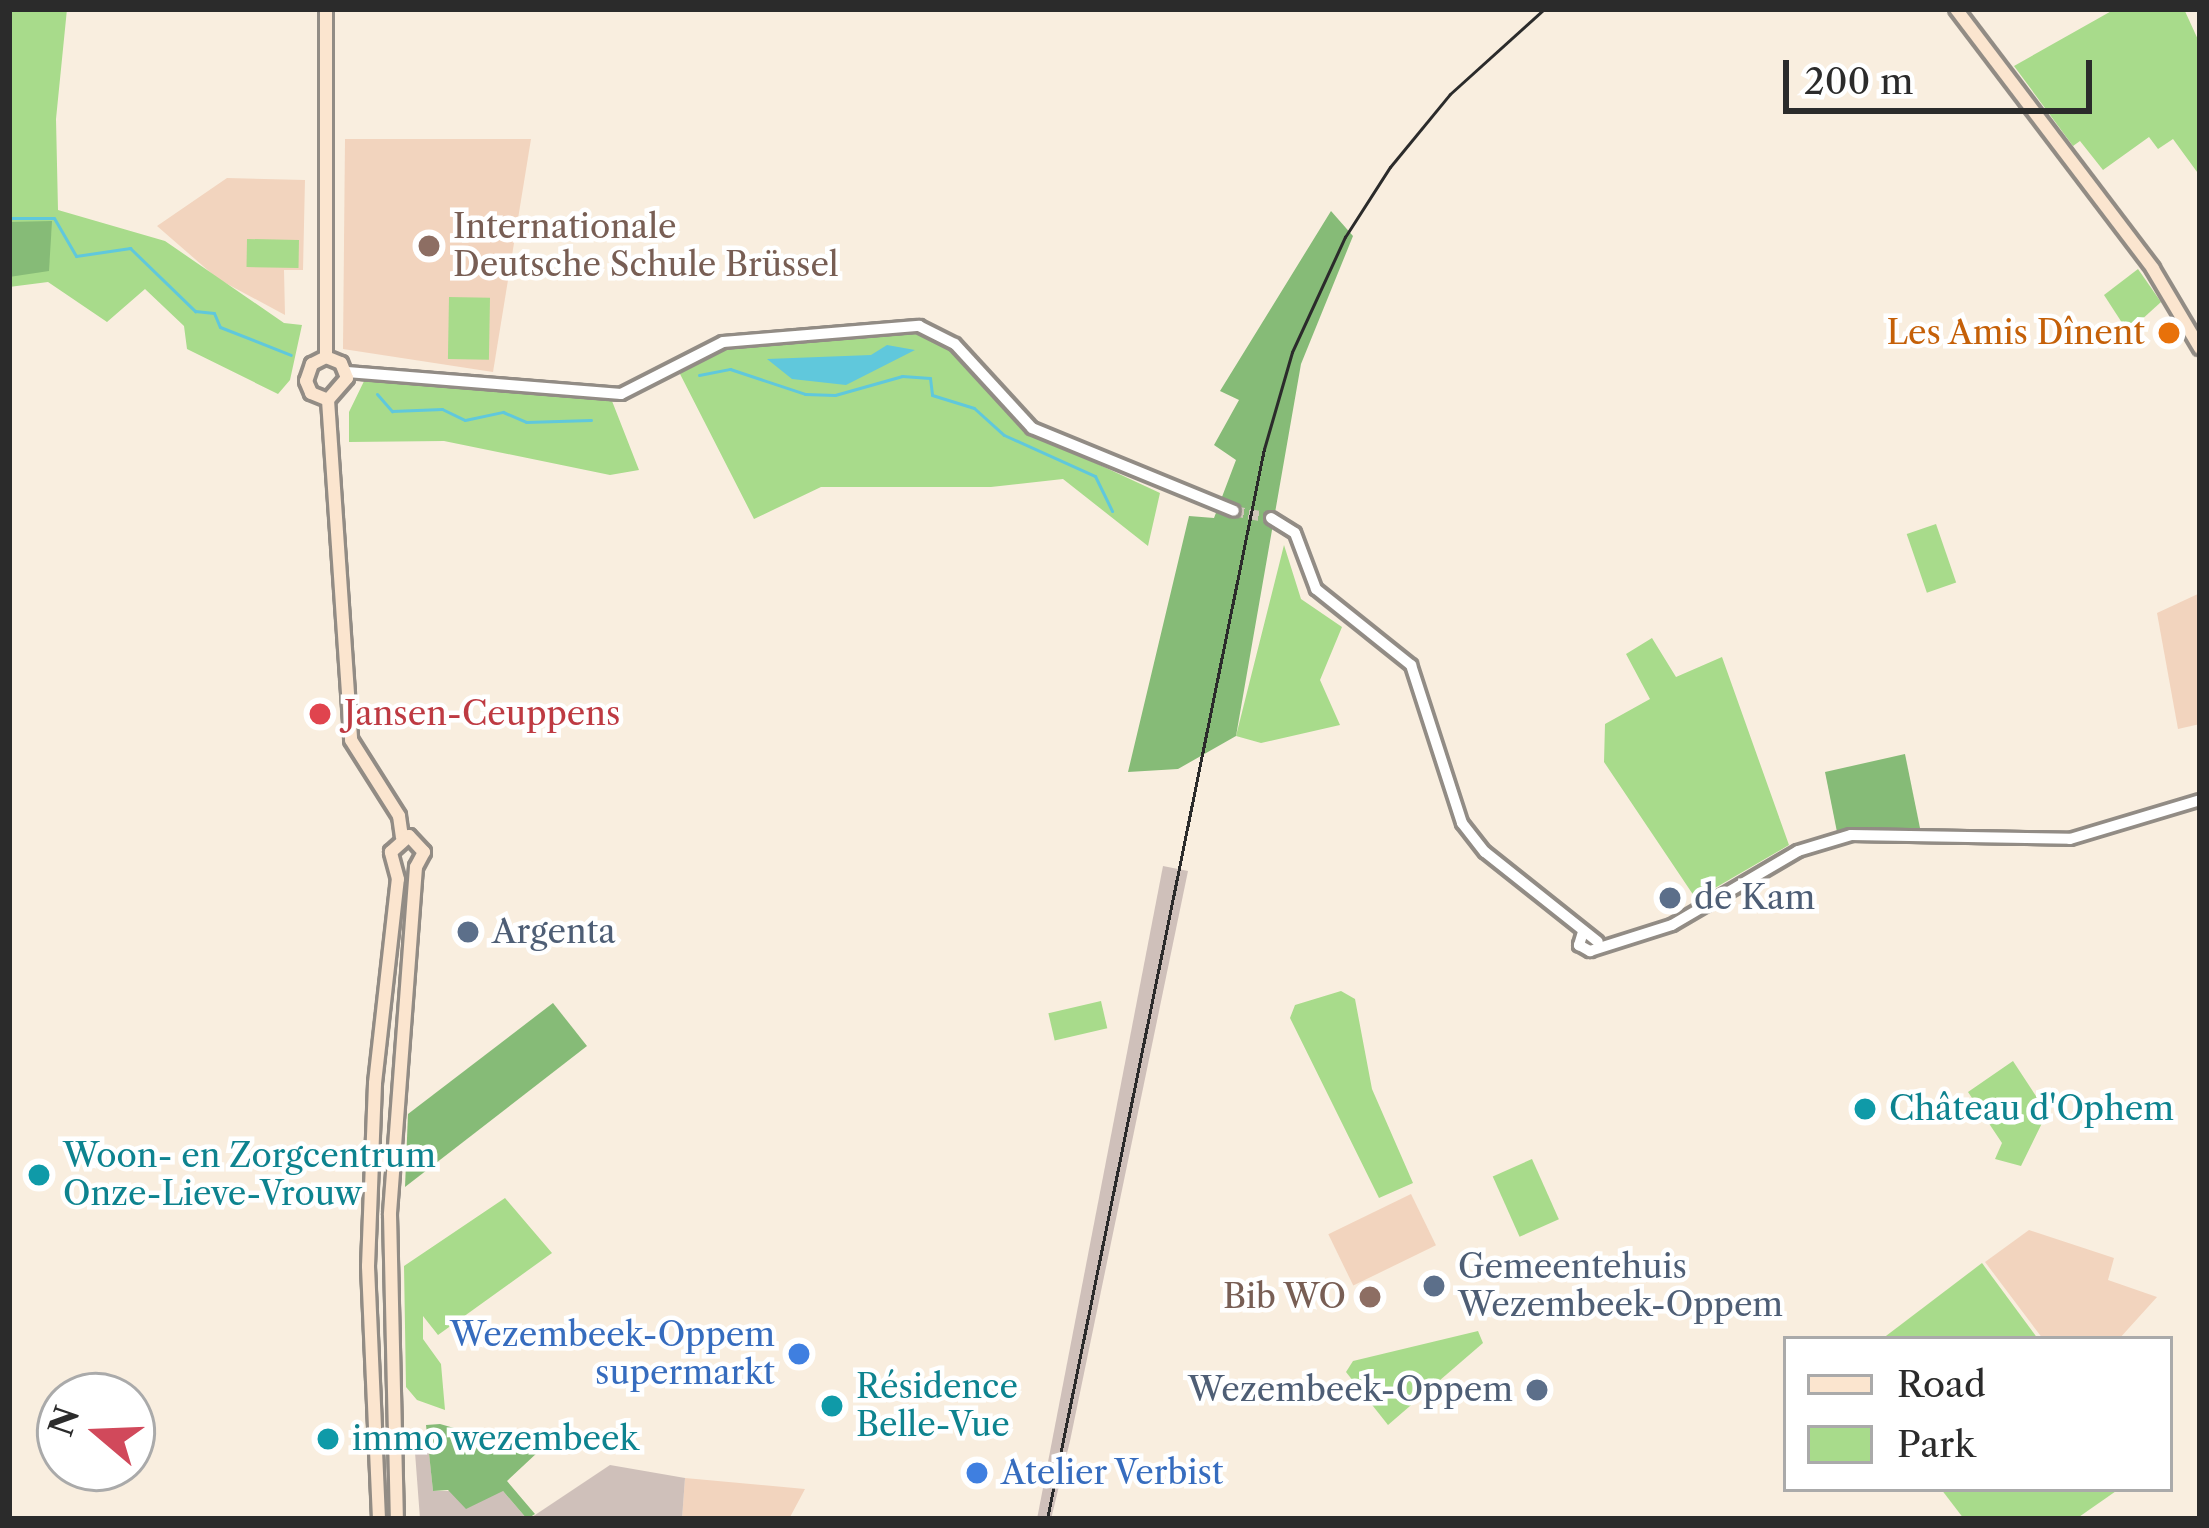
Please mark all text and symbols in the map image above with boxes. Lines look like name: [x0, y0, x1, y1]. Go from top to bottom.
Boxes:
scale bar: [1789, 36, 2098, 110]
text: 200 m: [1804, 59, 1913, 103]
place label: Internationale Deutsche Schule Brüssel: [453, 207, 839, 285]
marker: Internationale Deutsche Schule Brüssel: [416, 233, 442, 259]
place label: Les Amis Dînent: [1885, 313, 2145, 353]
marker: Les Amis Dînent: [2156, 320, 2182, 346]
place label: Jansen-Ceuppens: [344, 694, 620, 734]
marker: Jansen-Ceuppens: [307, 701, 333, 727]
place label: de Kam: [1694, 878, 1815, 918]
marker: de Kam: [1657, 885, 1683, 911]
place label: Argenta: [492, 912, 616, 952]
marker: Argenta: [455, 919, 481, 945]
place label: Château d'Ophem: [1889, 1089, 2174, 1129]
marker: Château d'Ophem: [1852, 1096, 1878, 1122]
place label: Woon- en Zorgcentrum Onze-Lieve-Vrouw: [63, 1136, 436, 1214]
marker: Woon- en Zorgcentrum Onze-Lieve-Vrouw: [26, 1162, 52, 1188]
place label: Gemeentehuis Wezembeek-Oppem: [1458, 1247, 1783, 1325]
marker: Gemeentehuis Wezembeek-Oppem: [1421, 1273, 1447, 1299]
place label: Bib WO: [1222, 1277, 1346, 1317]
marker: Bib WO: [1357, 1284, 1383, 1310]
place label: Wezembeek-Oppem supermarkt: [450, 1315, 775, 1393]
legend: [1783, 1336, 2173, 1492]
marker: Wezembeek-Oppem supermarkt: [786, 1341, 812, 1367]
text: Road: [1897, 1362, 1986, 1406]
place label: Résidence Belle-Vue: [856, 1367, 1018, 1445]
place label: Wezembeek-Oppem: [1188, 1370, 1513, 1410]
north arrow: [36, 1372, 156, 1492]
marker: Wezembeek-Oppem: [1524, 1377, 1550, 1403]
marker: Résidence Belle-Vue: [819, 1393, 845, 1419]
text: N: [40, 1401, 88, 1441]
place label: immo wezembeek: [352, 1419, 640, 1459]
text: Park: [1897, 1422, 1975, 1466]
marker: immo wezembeek: [315, 1426, 341, 1452]
place label: Atelier Verbist: [1001, 1453, 1225, 1493]
marker: Atelier Verbist: [964, 1460, 990, 1486]

